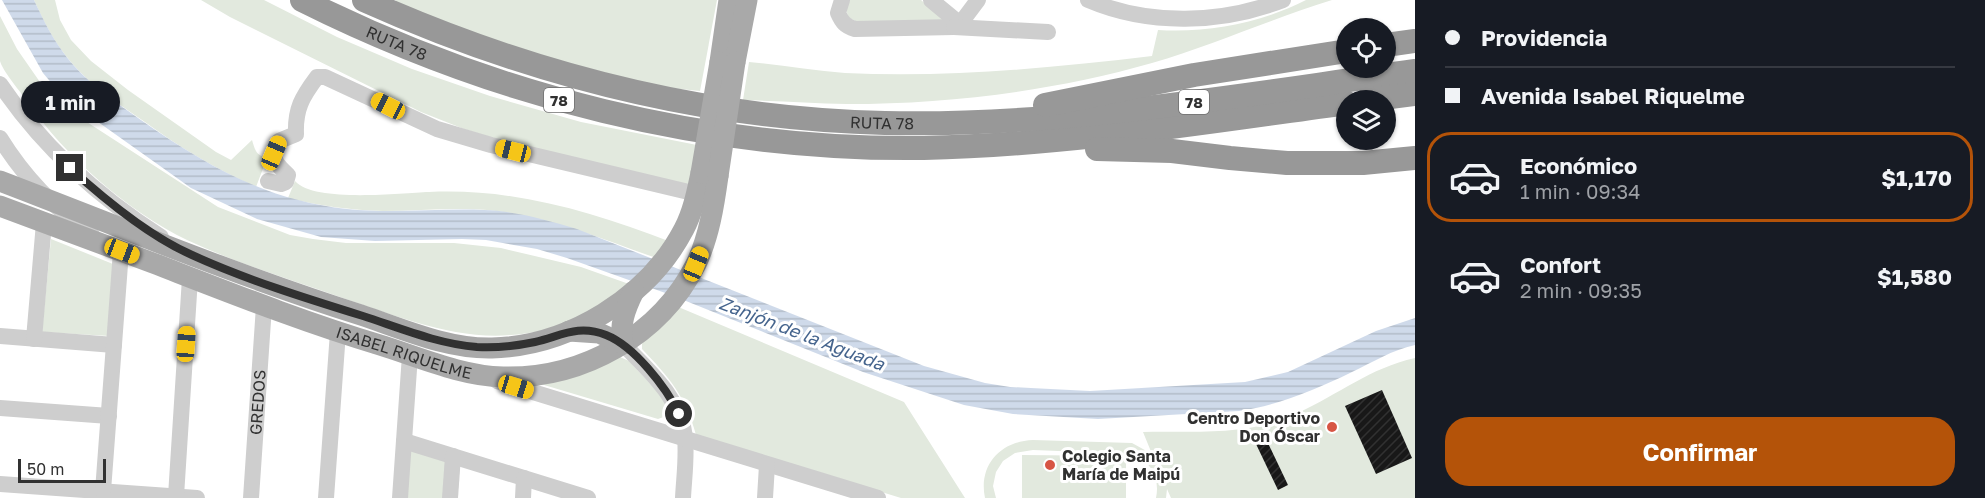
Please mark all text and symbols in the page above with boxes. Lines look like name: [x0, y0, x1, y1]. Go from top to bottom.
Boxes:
map controls: [1336, 18, 1396, 150]
button: locate: [1336, 18, 1396, 78]
street label: RUTA 78: [363, 21, 430, 64]
text: Providencia: [1481, 24, 1607, 51]
callout: 1 min: [20, 81, 119, 123]
text: Avenida Isabel Riquelme: [1481, 82, 1745, 109]
road number: 78: [544, 88, 574, 112]
text: 1 min: [45, 90, 96, 114]
car: [368, 90, 408, 122]
road number: 78: [1179, 90, 1209, 114]
button: layers: [1336, 90, 1396, 150]
street label: RUTA 78: [850, 112, 914, 133]
car: [259, 133, 289, 173]
car: [493, 138, 533, 164]
icon: car: [1448, 150, 1502, 204]
text: Económico: [1520, 152, 1637, 179]
route end: [56, 154, 83, 181]
text: $1,170: [1881, 164, 1952, 191]
text: 1 min · 09:34: [1520, 179, 1640, 203]
car: [102, 236, 142, 266]
car: [681, 244, 711, 284]
icon: car: [1448, 249, 1502, 303]
text: Confort: [1520, 251, 1601, 278]
text: $1,580: [1877, 263, 1952, 290]
text: 2 min · 09:35: [1520, 278, 1642, 302]
water label: Zanjón de la Aguada: [716, 291, 888, 375]
street label: ISABEL RIQUELME: [334, 322, 474, 383]
car: [176, 325, 196, 363]
street label: GREDOS: [245, 369, 270, 435]
car: [496, 373, 536, 401]
route start: [665, 400, 692, 427]
place label: Centro Deportivo Don Óscar: [1187, 408, 1320, 446]
button: Confirmar: [1445, 417, 1955, 486]
marker: Centro Deportivo Don Óscar: [1325, 420, 1339, 434]
place label: Colegio Santa María de Maipú: [1062, 446, 1180, 484]
scale bar: [18, 456, 106, 484]
marker: Colegio Santa María de Maipú: [1043, 458, 1057, 472]
text: 50 m: [27, 459, 64, 479]

